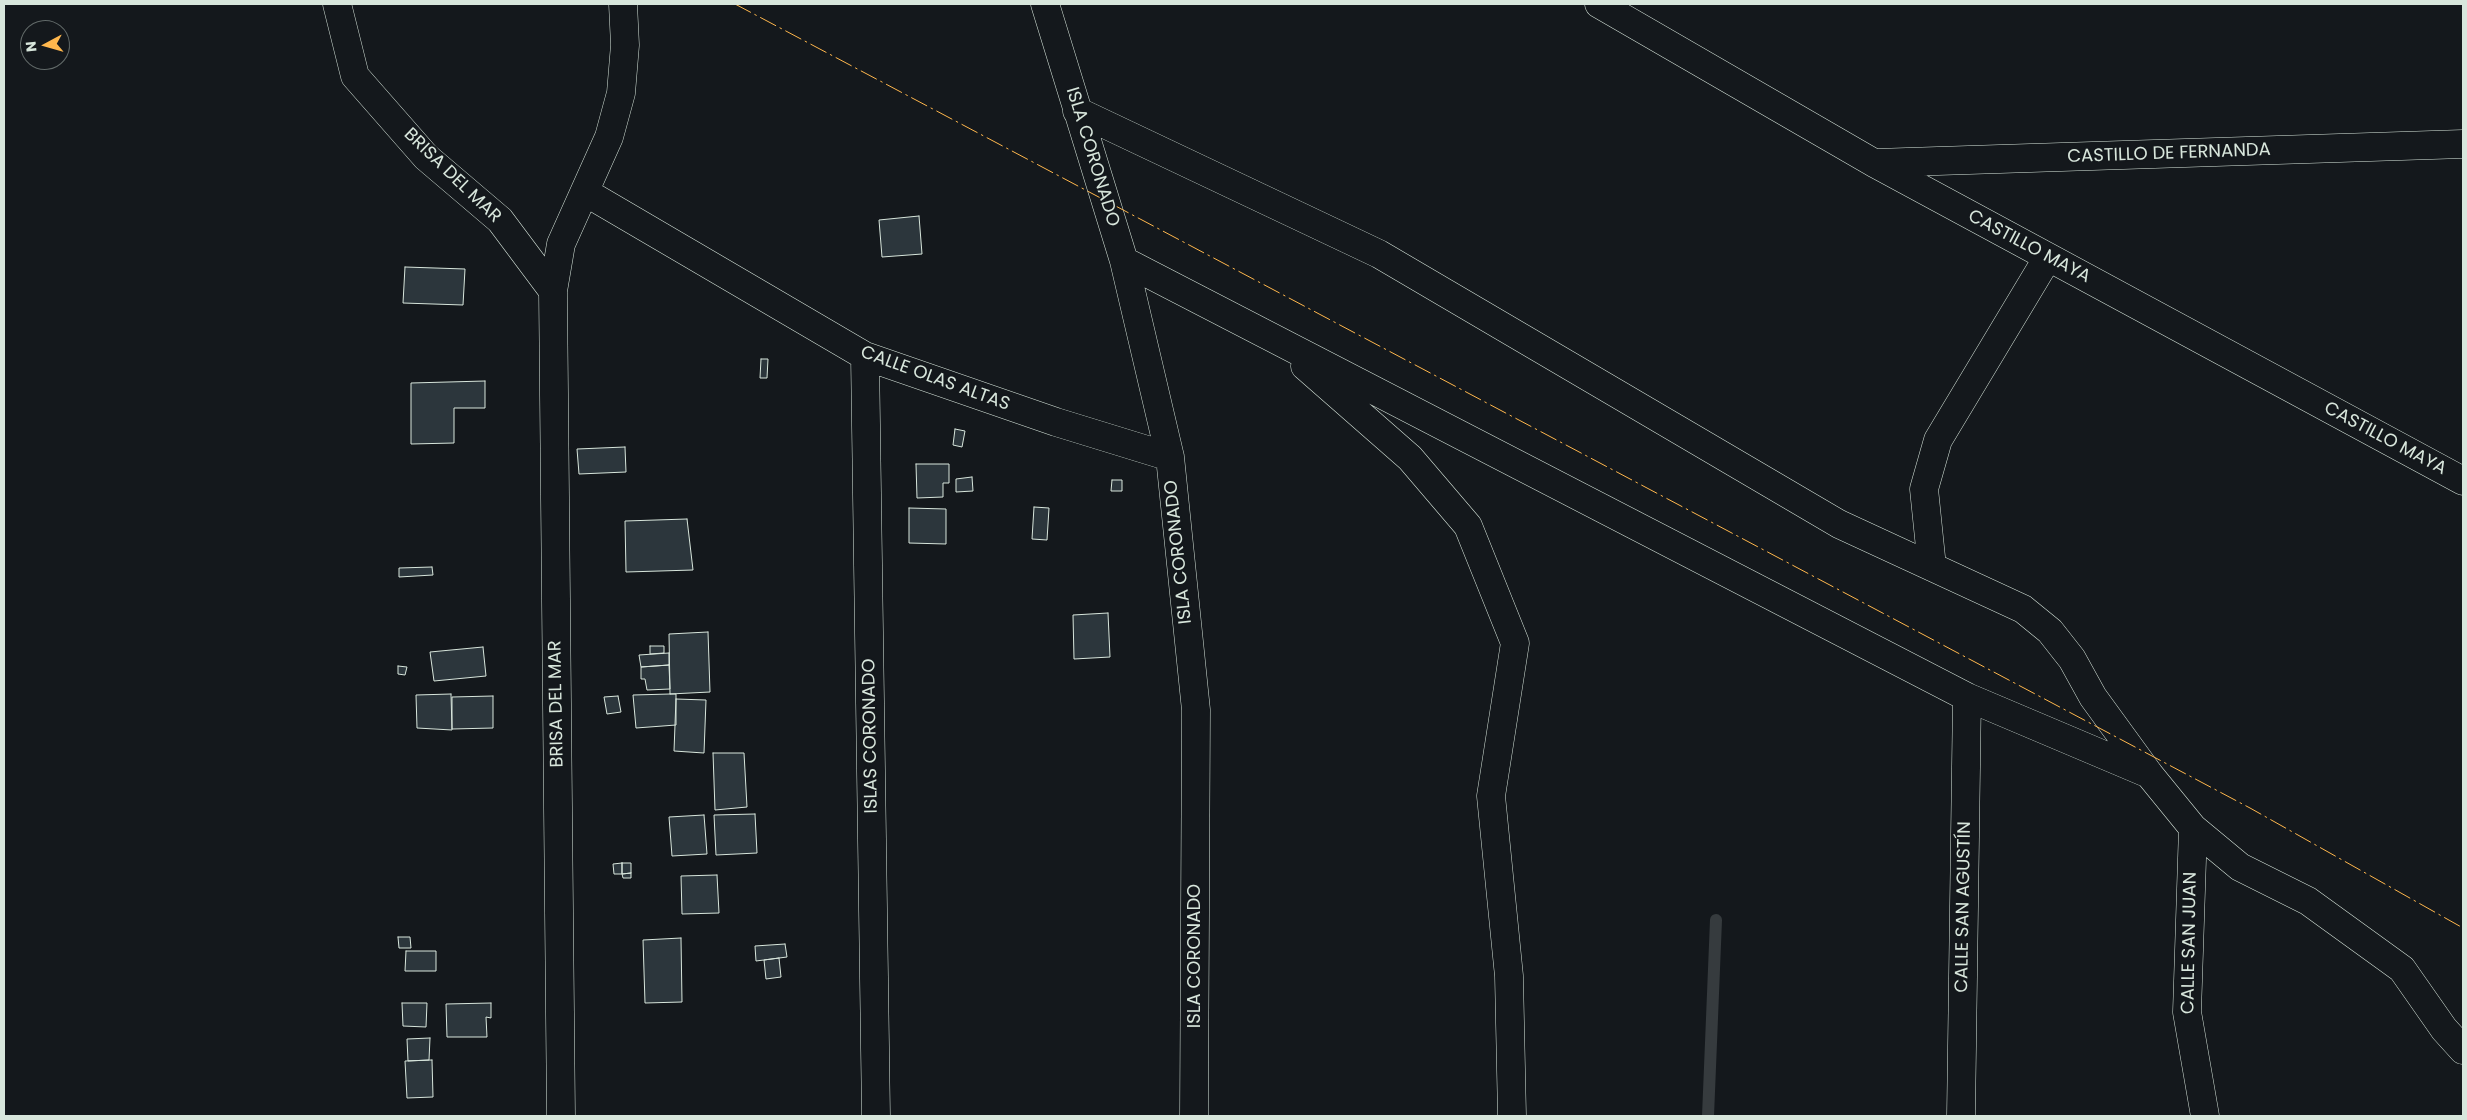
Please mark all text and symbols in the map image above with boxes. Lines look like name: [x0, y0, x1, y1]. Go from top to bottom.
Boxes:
north arrow: [20, 20, 70, 70]
text: N: [21, 40, 42, 53]
street label: ISLA CORONADO: [1061, 85, 1123, 229]
street label: BRISA DEL MAR: [399, 124, 505, 228]
street label: CASTILLO DE FERNANDA: [2067, 140, 2271, 168]
street label: CASTILLO MAYA: [1964, 206, 2094, 288]
street label: CALLE OLAS ALTAS: [857, 342, 1013, 416]
street label: CASTILLO MAYA: [2320, 398, 2450, 480]
street label: ISLA CORONADO: [1161, 479, 1197, 625]
street label: BRISA DEL MAR: [545, 640, 569, 768]
street label: ISLAS CORONADO: [859, 658, 883, 814]
street label: CALLE SAN AGUSTÍN: [1952, 821, 1976, 993]
street label: CALLE SAN JUAN: [2178, 872, 2202, 1014]
street label: ISLA CORONADO: [1184, 884, 1206, 1028]

